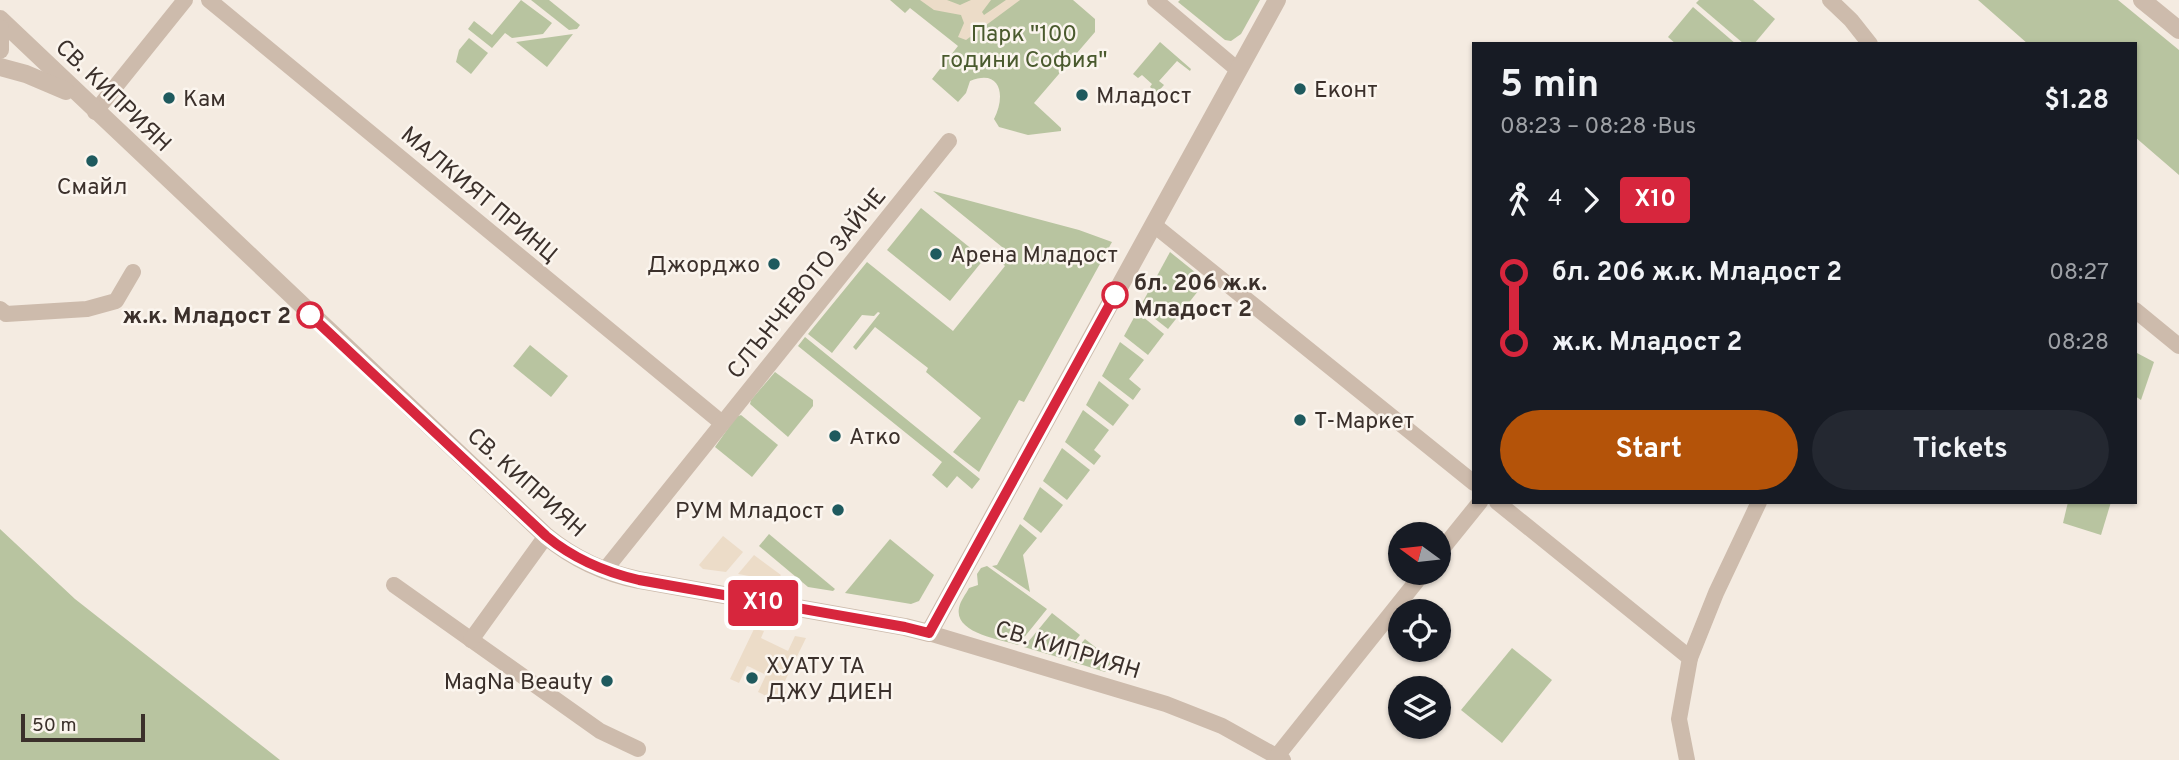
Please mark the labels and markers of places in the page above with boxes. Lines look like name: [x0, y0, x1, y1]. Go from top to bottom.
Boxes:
place label: Еконт: [1314, 77, 1378, 106]
marker: Еконт: [1292, 81, 1308, 97]
place label: Младост: [1096, 83, 1192, 112]
place label: Кам: [183, 86, 226, 115]
marker: Младост: [1074, 87, 1090, 103]
marker: Кам: [161, 90, 177, 106]
marker: Смайл: [84, 153, 100, 169]
place label: Смайл: [57, 174, 127, 203]
place label: Арена Младост: [950, 242, 1118, 271]
marker: Арена Младост: [928, 246, 944, 262]
place label: Джорджо: [647, 252, 760, 281]
marker: Джорджо: [766, 256, 782, 272]
place label: бл. 206 ж.к. Младост 2: [1134, 270, 1267, 325]
marker: бл. 206 ж.к. Младост 2: [1102, 282, 1128, 308]
marker: ж.к. Младост 2: [297, 302, 323, 328]
place label: ж.к. Младост 2: [123, 303, 291, 332]
place label: Т-Маркет: [1314, 408, 1414, 437]
marker: Т-Маркет: [1292, 412, 1308, 428]
place label: Атко: [849, 424, 901, 453]
marker: Атко: [827, 428, 843, 444]
place label: РУМ Младост: [675, 498, 824, 527]
marker: РУМ Младост: [830, 502, 846, 518]
place label: ХУАТУ ТА ДЖУ ДИЕН: [766, 653, 893, 708]
place label: MagNa Beauty: [444, 669, 593, 698]
marker: ХУАТУ ТА ДЖУ ДИЕН: [744, 670, 760, 686]
marker: MagNa Beauty: [599, 673, 615, 689]

